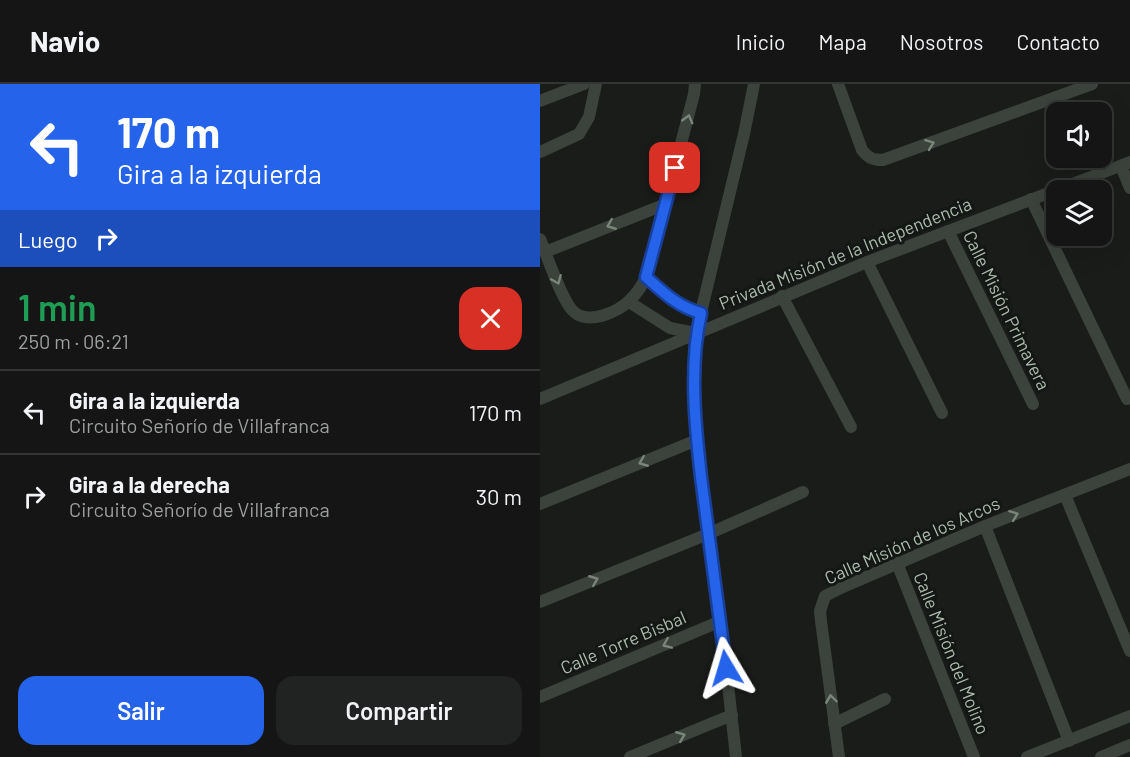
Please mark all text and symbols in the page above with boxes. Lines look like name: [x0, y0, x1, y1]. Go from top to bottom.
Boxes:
text: Navio: [30, 24, 100, 58]
text: Inicio: [736, 29, 786, 54]
text: Mapa: [819, 29, 867, 54]
text: Nosotros: [900, 29, 983, 54]
text: Contacto: [1016, 29, 1100, 54]
map controls: [1046, 102, 1112, 246]
button: sound: [1046, 102, 1112, 168]
text: 170 m: [117, 106, 220, 156]
icon: left: [18, 108, 96, 186]
one-way arrow: [680, 114, 693, 124]
one-way arrow: [924, 138, 935, 151]
pin: [649, 142, 700, 193]
icon: arrive: [658, 151, 691, 184]
text: Gira a la izquierda: [117, 157, 322, 189]
button: layers: [1046, 180, 1112, 246]
street label: Privada Misión de la Independencia: [716, 192, 974, 314]
one-way arrow: [607, 218, 617, 231]
icon: right: [90, 222, 123, 255]
text: Luego: [18, 226, 78, 252]
street label: Calle Misión Primavera: [959, 227, 1055, 393]
one-way arrow: [550, 273, 562, 284]
text: 1 min: [18, 285, 97, 328]
button: close: [459, 287, 522, 350]
text: 250 m · 06:21: [18, 329, 129, 353]
text: Gira a la izquierda: [69, 387, 240, 413]
icon: left: [18, 396, 51, 429]
text: 170 m: [469, 399, 522, 425]
text: Circuito Señorío de Villafranca: [69, 413, 330, 437]
one-way arrow: [638, 455, 649, 467]
text: Gira a la derecha: [69, 471, 230, 497]
icon: right: [18, 480, 51, 513]
text: 30 m: [476, 483, 522, 509]
street label: Calle Misión de los Arcos: [821, 491, 1003, 589]
text: Circuito Señorío de Villafranca: [69, 497, 330, 521]
one-way arrow: [1008, 509, 1019, 522]
street label: Calle Misión del Molino: [909, 569, 995, 737]
one-way arrow: [588, 575, 599, 588]
street label: Calle Torre Bisbal: [557, 606, 689, 678]
position arrow: [694, 636, 758, 700]
one-way arrow: [662, 637, 673, 649]
button: Salir: [18, 676, 264, 745]
button: Compartir: [276, 676, 522, 745]
one-way arrow: [825, 695, 838, 704]
one-way arrow: [675, 731, 686, 743]

